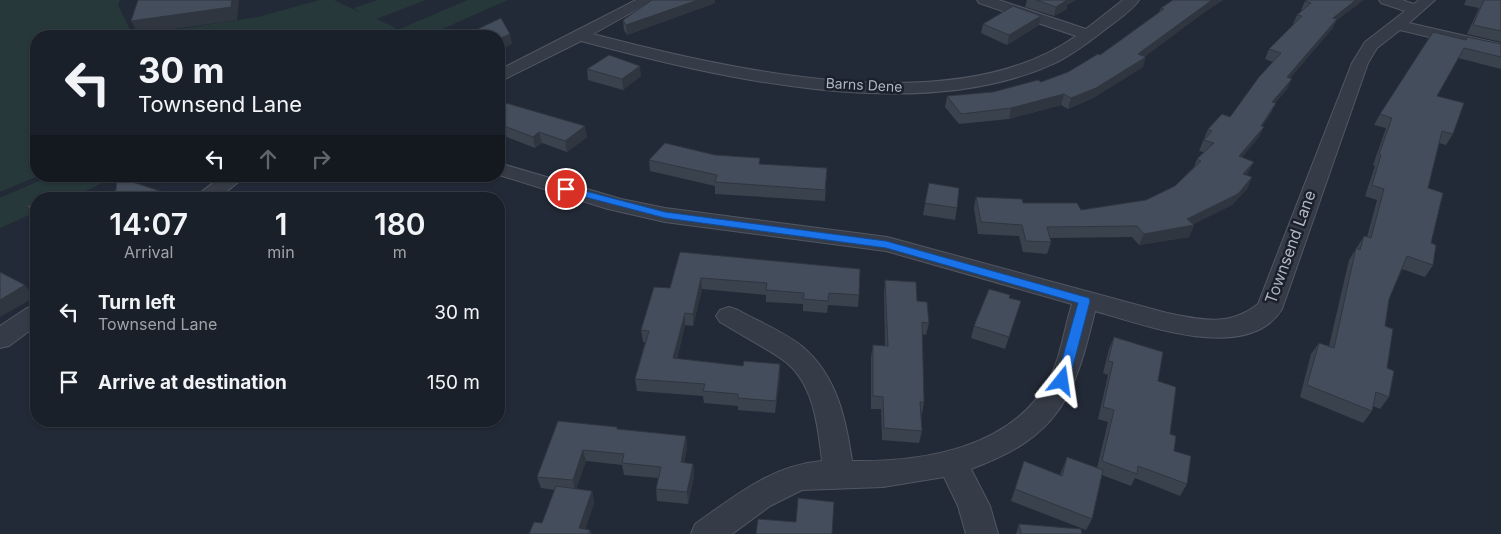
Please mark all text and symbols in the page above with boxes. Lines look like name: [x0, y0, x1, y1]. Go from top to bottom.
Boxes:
text: 30 m: [138, 49, 224, 91]
icon: left: [55, 50, 120, 115]
street label: Barns Dene: [825, 74, 903, 95]
text: Townsend Lane: [138, 91, 302, 117]
icon: left: [201, 145, 229, 173]
icon: ahead: [254, 145, 282, 173]
icon: right: [307, 145, 335, 173]
pin: [545, 168, 587, 210]
icon: arrive: [552, 175, 580, 203]
street label: Townsend Lane: [1260, 188, 1320, 306]
text: 14:07: [109, 206, 188, 242]
text: 1: [275, 206, 287, 242]
text: 180: [374, 206, 426, 242]
text: Arrival: [124, 242, 173, 262]
text: min: [267, 242, 295, 262]
text: m: [393, 242, 407, 262]
text: Turn left: [98, 291, 176, 314]
icon: left: [55, 298, 83, 326]
text: 30 m: [434, 301, 480, 324]
text: Townsend Lane: [98, 314, 217, 334]
position arrow: [1035, 354, 1087, 406]
icon: arrive: [55, 368, 83, 396]
text: Arrive at destination: [98, 371, 287, 394]
text: 150 m: [427, 371, 480, 394]

